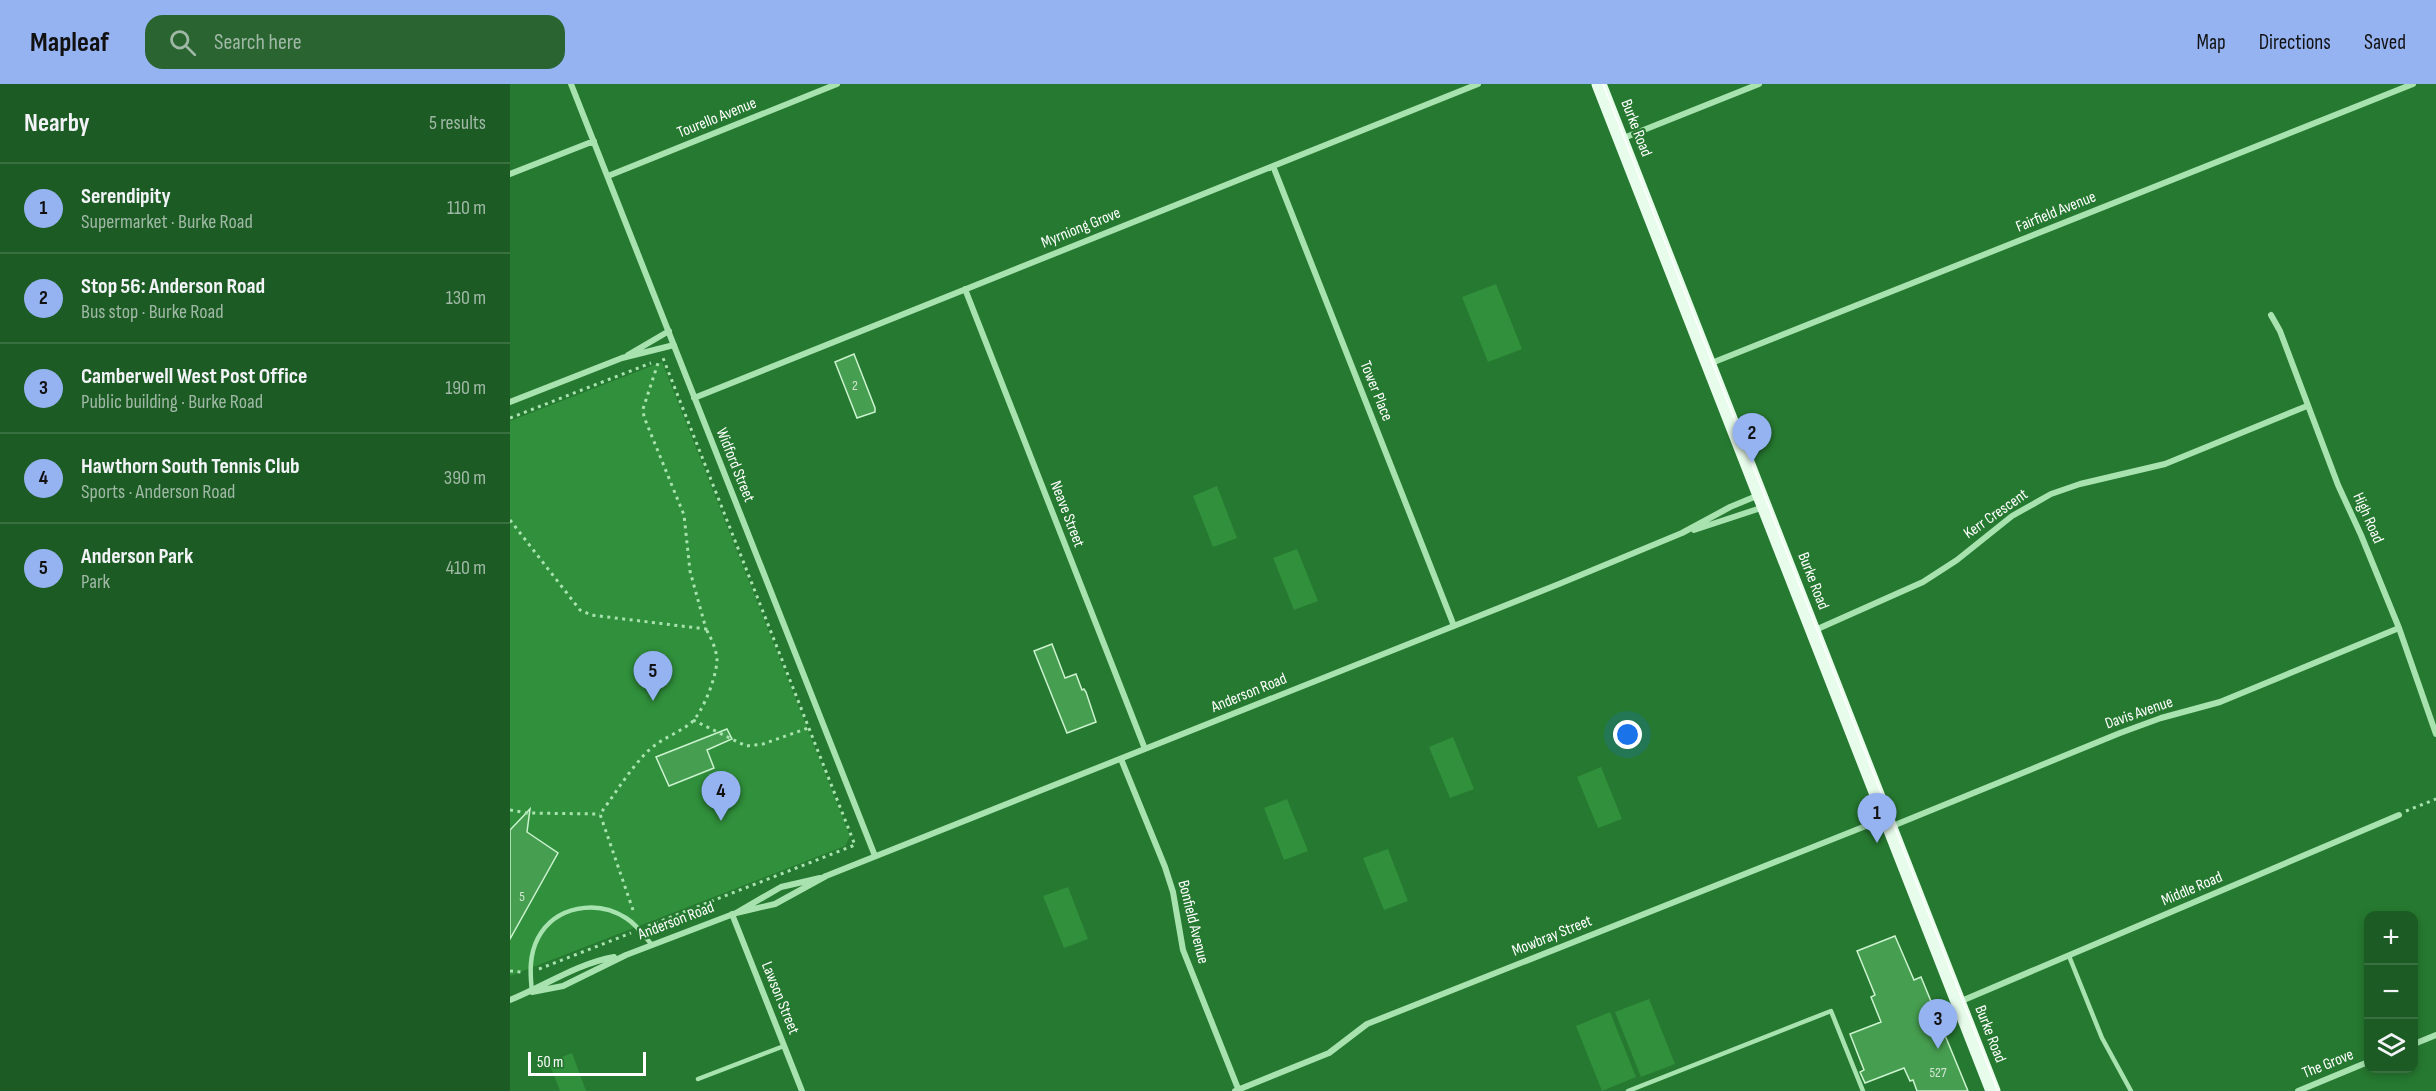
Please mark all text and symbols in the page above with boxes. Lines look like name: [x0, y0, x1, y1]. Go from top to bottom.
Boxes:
search box: [145, 15, 565, 69]
text: Mapleaf: [30, 26, 109, 59]
icon: search: [166, 26, 199, 59]
text: Search here: [214, 29, 302, 56]
text: Map: [2196, 30, 2226, 55]
text: Directions: [2259, 30, 2331, 55]
text: Saved: [2364, 30, 2406, 55]
street label: Tourello Avenue: [675, 93, 759, 143]
street label: Burke Road: [1616, 97, 1656, 159]
text: Nearby: [24, 108, 90, 139]
text: 5 results: [429, 111, 486, 135]
text: Serendipity: [81, 183, 171, 210]
street label: Fairfield Avenue: [2013, 187, 2099, 237]
text: 1: [40, 196, 47, 220]
text: 110 m: [447, 196, 486, 220]
street label: Myrniong Grove: [1039, 203, 1123, 253]
text: Supermarket · Burke Road: [81, 210, 253, 234]
text: Stop 56: Anderson Road: [81, 273, 265, 300]
text: 2: [39, 286, 48, 310]
text: 130 m: [446, 286, 486, 310]
text: Bus stop · Burke Road: [81, 300, 224, 324]
street label: Tower Place: [1355, 358, 1397, 424]
text: Camberwell West Post Office: [81, 363, 307, 390]
text: 3: [39, 376, 48, 400]
text: 190 m: [445, 376, 486, 400]
house number: 2: [852, 377, 858, 394]
text: Public building · Burke Road: [81, 390, 263, 414]
pin: 2: [1732, 414, 1772, 463]
street label: Widford Street: [712, 425, 759, 505]
text: Hawthorn South Tennis Club: [81, 453, 300, 480]
text: 4: [39, 466, 48, 490]
text: 390 m: [444, 466, 486, 490]
street label: Neave Street: [1046, 478, 1088, 550]
text: Sports · Anderson Road: [81, 480, 235, 504]
street label: Kerr Crescent: [1960, 485, 2032, 543]
street label: High Road: [2348, 490, 2388, 546]
text: Anderson Park: [81, 543, 193, 570]
street label: Burke Road: [1793, 550, 1833, 612]
text: 5: [39, 556, 48, 580]
text: 410 m: [446, 556, 486, 580]
text: Park: [81, 570, 110, 594]
pin: 5: [634, 652, 672, 701]
street label: Anderson Road: [1207, 669, 1290, 717]
street label: Davis Avenue: [2103, 693, 2175, 733]
your location: [1613, 720, 1642, 749]
pin: 4: [702, 772, 740, 821]
pin: 1: [1858, 794, 1896, 843]
street label: Middle Road: [2159, 868, 2225, 910]
street label: Bonfield Avenue: [1173, 878, 1213, 966]
house number: 5: [519, 888, 525, 905]
street label: Anderson Road: [634, 898, 717, 945]
street label: Mowbray Street: [1509, 911, 1595, 961]
map controls: [2364, 911, 2418, 1073]
button: +: [2364, 911, 2418, 965]
street label: Lawson Street: [757, 959, 803, 1037]
button: −: [2364, 965, 2418, 1019]
pin: 3: [1918, 1000, 1958, 1049]
street label: Burke Road: [1970, 1003, 2010, 1065]
button: layers: [2364, 1019, 2418, 1073]
street label: The Grove: [2300, 1045, 2356, 1083]
scale bar: [528, 1049, 646, 1076]
text: 50 m: [537, 1053, 563, 1072]
house number: 527: [1930, 1064, 1947, 1081]

